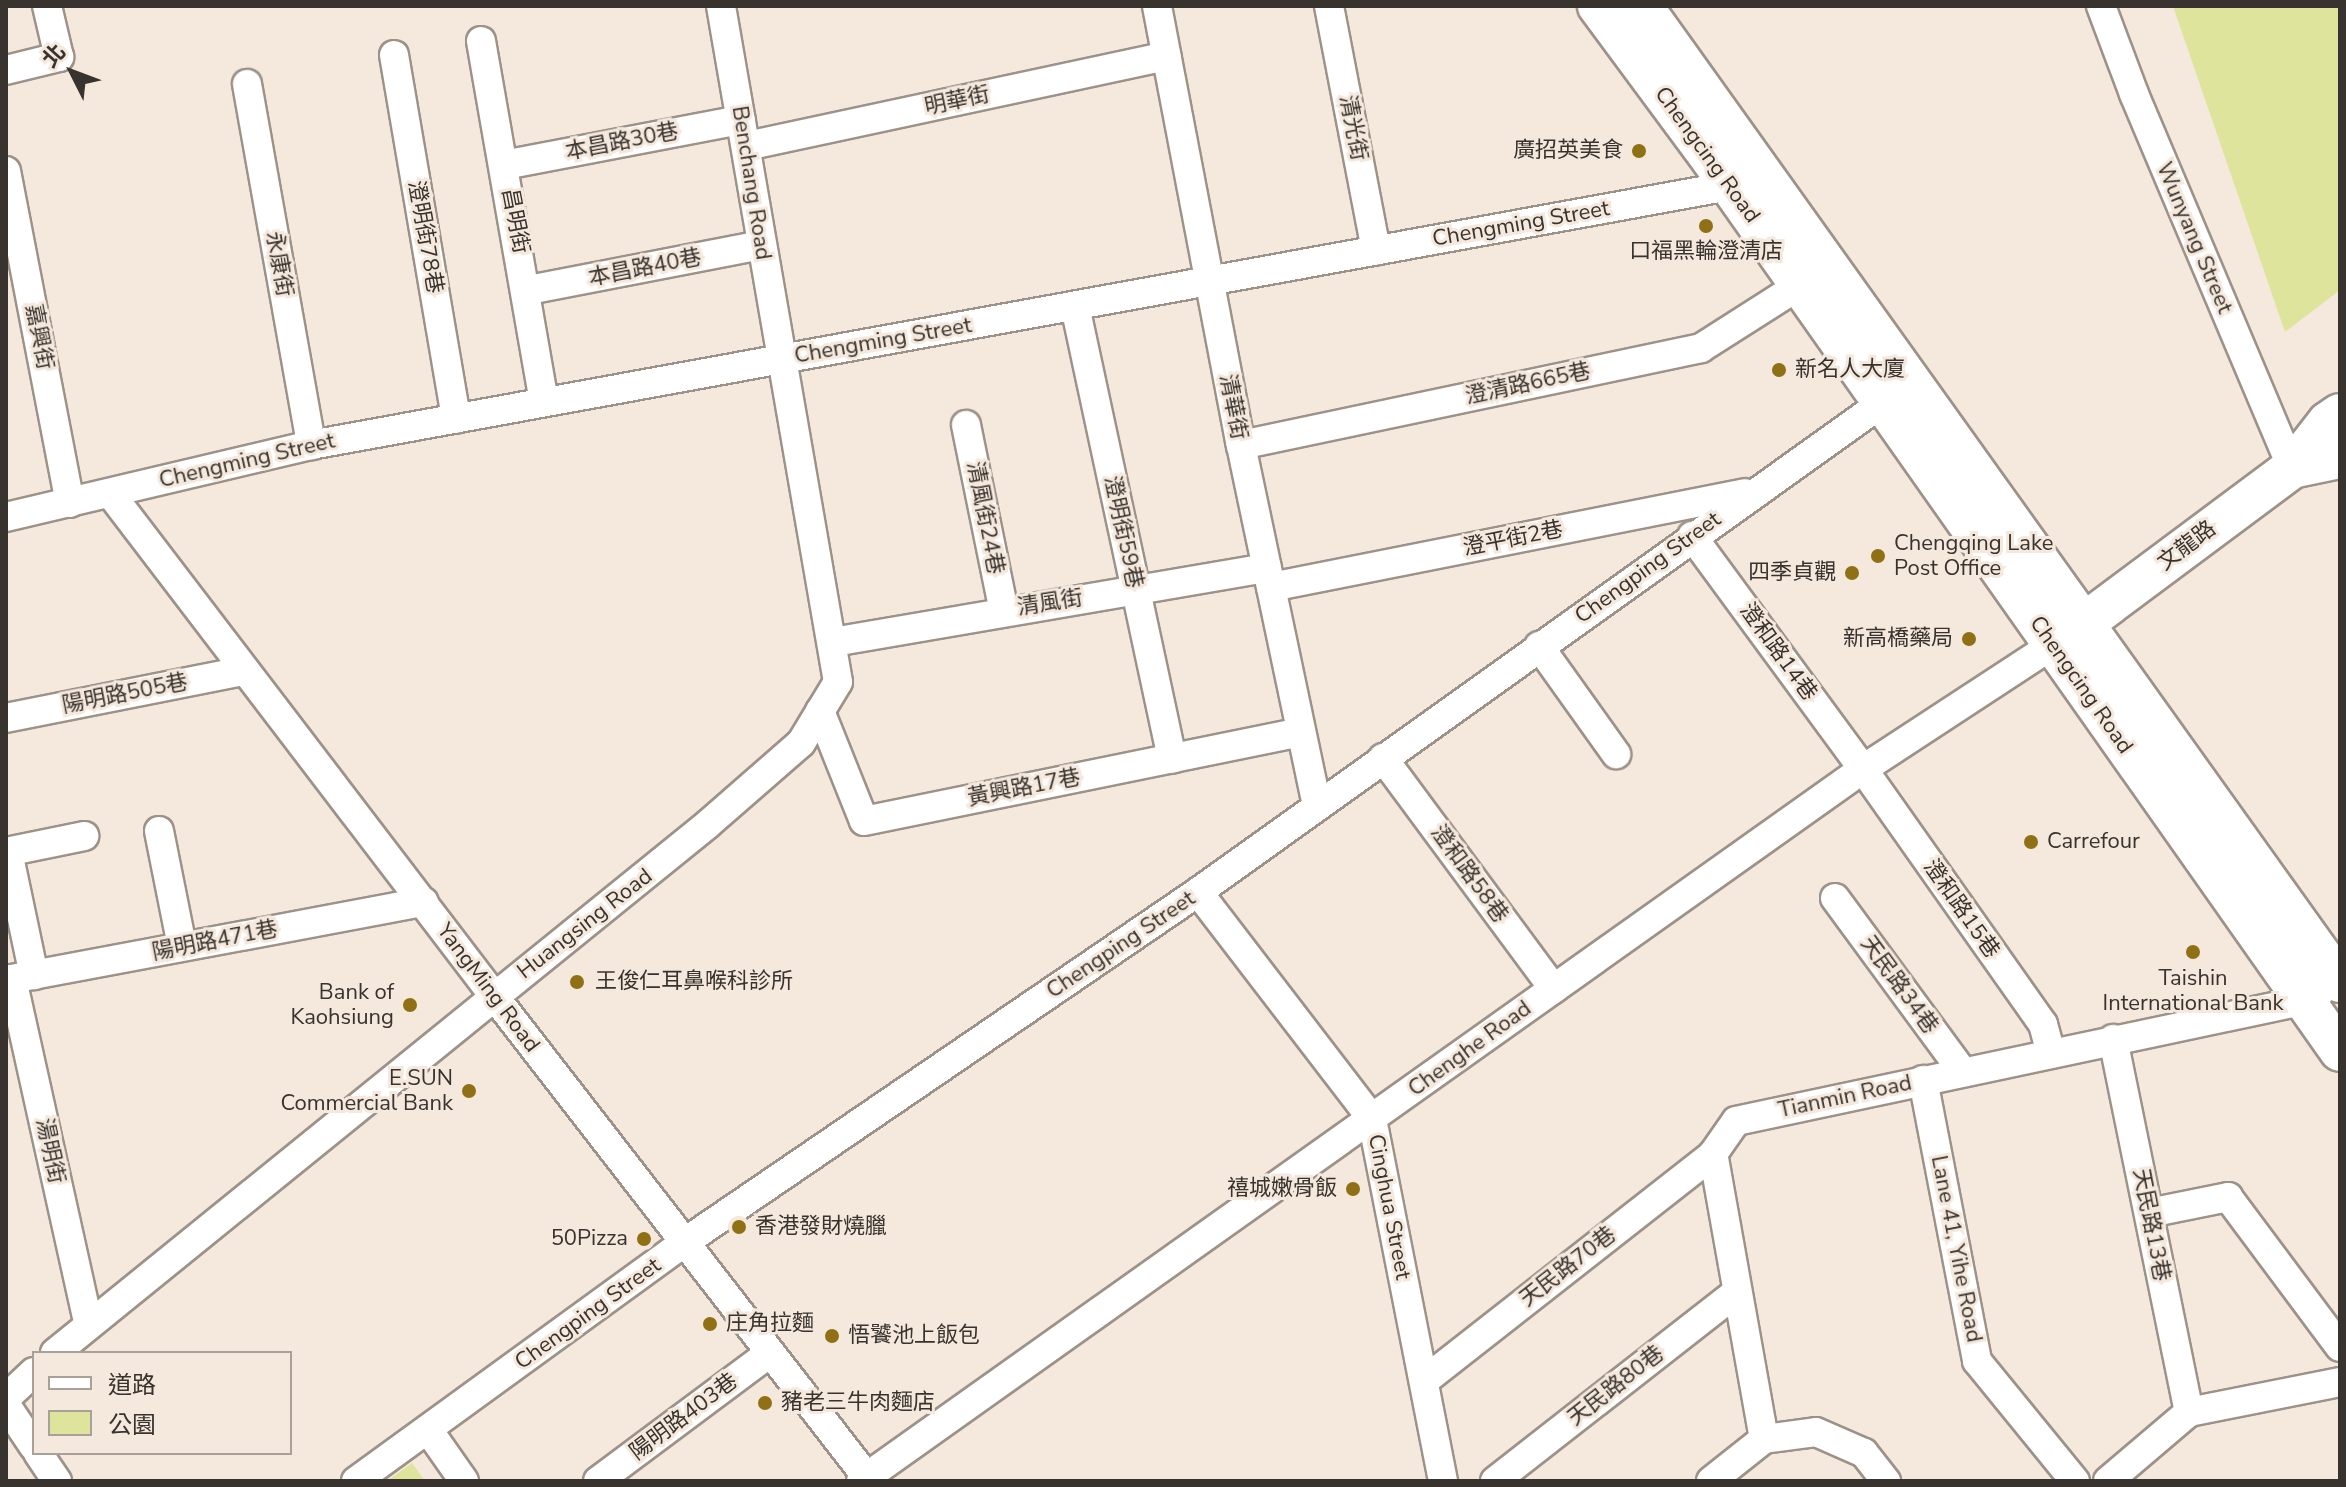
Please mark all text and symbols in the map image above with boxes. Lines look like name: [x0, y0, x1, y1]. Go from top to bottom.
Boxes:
north arrow: [32, 32, 112, 112]
text: 北: [36, 38, 73, 74]
street label: 明華街: [922, 81, 992, 121]
street label: Chengcing Road: [1649, 82, 1765, 228]
street label: 清光街: [1334, 93, 1372, 163]
street label: Benchang Road: [726, 104, 776, 262]
street label: 本昌路30巷: [563, 118, 681, 166]
place label: 廣招英美食: [1513, 138, 1623, 164]
marker: 廣招英美食: [1630, 142, 1648, 160]
street label: Wunyang Street: [2150, 158, 2238, 318]
street label: 澄明街78巷: [402, 178, 448, 296]
street label: 昌明街: [496, 186, 534, 256]
street label: Chengming Street: [1430, 195, 1612, 253]
marker: 口福黑輪澄清店: [1697, 217, 1715, 235]
street label: 永康街: [260, 229, 298, 299]
place label: 口福黑輪澄清店: [1629, 239, 1783, 265]
street label: 本昌路40巷: [586, 244, 704, 292]
street label: 嘉興街: [20, 302, 58, 372]
street label: Chengming Street: [792, 312, 974, 370]
place label: 新名人大廈: [1795, 357, 1905, 383]
street label: 澄清路665巷: [1463, 358, 1593, 410]
marker: 新名人大廈: [1770, 361, 1788, 379]
street label: 清華街: [1214, 372, 1252, 442]
street label: Chengming Street: [157, 428, 337, 494]
street label: 清風街24巷: [961, 459, 1009, 577]
street label: 澄明街59巷: [1098, 473, 1148, 591]
street label: Chengping Street: [1570, 506, 1726, 630]
street label: 澄平街2巷: [1461, 516, 1565, 562]
street label: 文龍路: [2153, 516, 2221, 576]
place label: Chengqing Lake Post Office: [1894, 530, 2053, 582]
marker: Chengqing Lake Post Office: [1869, 547, 1887, 565]
place label: 四季貞觀: [1748, 560, 1836, 586]
marker: 四季貞觀: [1843, 564, 1861, 582]
street label: 清風街: [1015, 585, 1085, 621]
street label: 澄和路14巷: [1734, 598, 1822, 706]
street label: Chengcing Road: [2024, 611, 2138, 759]
place label: 新高橋藥局: [1843, 626, 1953, 652]
marker: 新高橋藥局: [1960, 630, 1978, 648]
street label: 陽明路505巷: [60, 669, 190, 719]
street label: 黃興路17巷: [965, 764, 1083, 812]
street label: 澄和路58巷: [1425, 820, 1513, 928]
place label: Carrefour: [2047, 829, 2140, 855]
marker: Carrefour: [2022, 833, 2040, 851]
street label: 澄和路15巷: [1917, 855, 2005, 963]
street label: Huangsing Road: [512, 863, 658, 985]
street label: Chengping Street: [1042, 886, 1200, 1004]
street label: 陽明路471巷: [150, 916, 280, 966]
street label: YangMing Road: [431, 918, 545, 1058]
street label: 天民路34巷: [1855, 931, 1943, 1039]
marker: Taishin International Bank: [2184, 943, 2202, 961]
place label: Taishin International Bank: [2103, 965, 2283, 1016]
place label: 王俊仁耳鼻喉科診所: [595, 969, 793, 995]
marker: 王俊仁耳鼻喉科診所: [566, 971, 588, 993]
place label: Bank of Kaohsiung: [290, 979, 394, 1030]
marker: Bank of Kaohsiung: [401, 996, 419, 1014]
street label: Chenghe Road: [1403, 996, 1537, 1102]
place label: E.SUN Commercial Bank: [280, 1065, 453, 1116]
street label: Tianmin Road: [1776, 1070, 1914, 1124]
marker: E.SUN Commercial Bank: [460, 1082, 478, 1100]
street label: 湯明街: [30, 1116, 70, 1186]
street label: Cinghua Street: [1362, 1132, 1416, 1282]
street label: Lane 41, Yihe Road: [1925, 1153, 1987, 1345]
street label: 天民路13巷: [2127, 1166, 2175, 1284]
place label: 禧城嫩骨飯: [1227, 1176, 1337, 1202]
marker: 禧城嫩骨飯: [1344, 1180, 1362, 1198]
place label: 香港發財燒臘: [755, 1214, 887, 1240]
marker: 香港發財燒臘: [730, 1218, 748, 1236]
street label: 天民路70巷: [1515, 1221, 1621, 1313]
place label: 50Pizza: [551, 1226, 628, 1252]
marker: 50Pizza: [635, 1230, 653, 1248]
street label: Chengping Street: [510, 1252, 666, 1376]
place label: 庄角拉麵: [726, 1311, 814, 1337]
marker: 庄角拉麵: [701, 1315, 719, 1333]
place label: 悟饕池上飯包: [848, 1323, 980, 1349]
marker: 悟饕池上飯包: [823, 1327, 841, 1345]
street label: 天民路80巷: [1563, 1340, 1669, 1432]
legend: [32, 1351, 292, 1455]
street label: 陽明路403巷: [625, 1368, 743, 1466]
text: 道路: [108, 1369, 156, 1401]
place label: 豬老三牛肉麵店: [781, 1390, 935, 1416]
marker: 豬老三牛肉麵店: [756, 1394, 774, 1412]
text: 公園: [108, 1409, 156, 1441]

